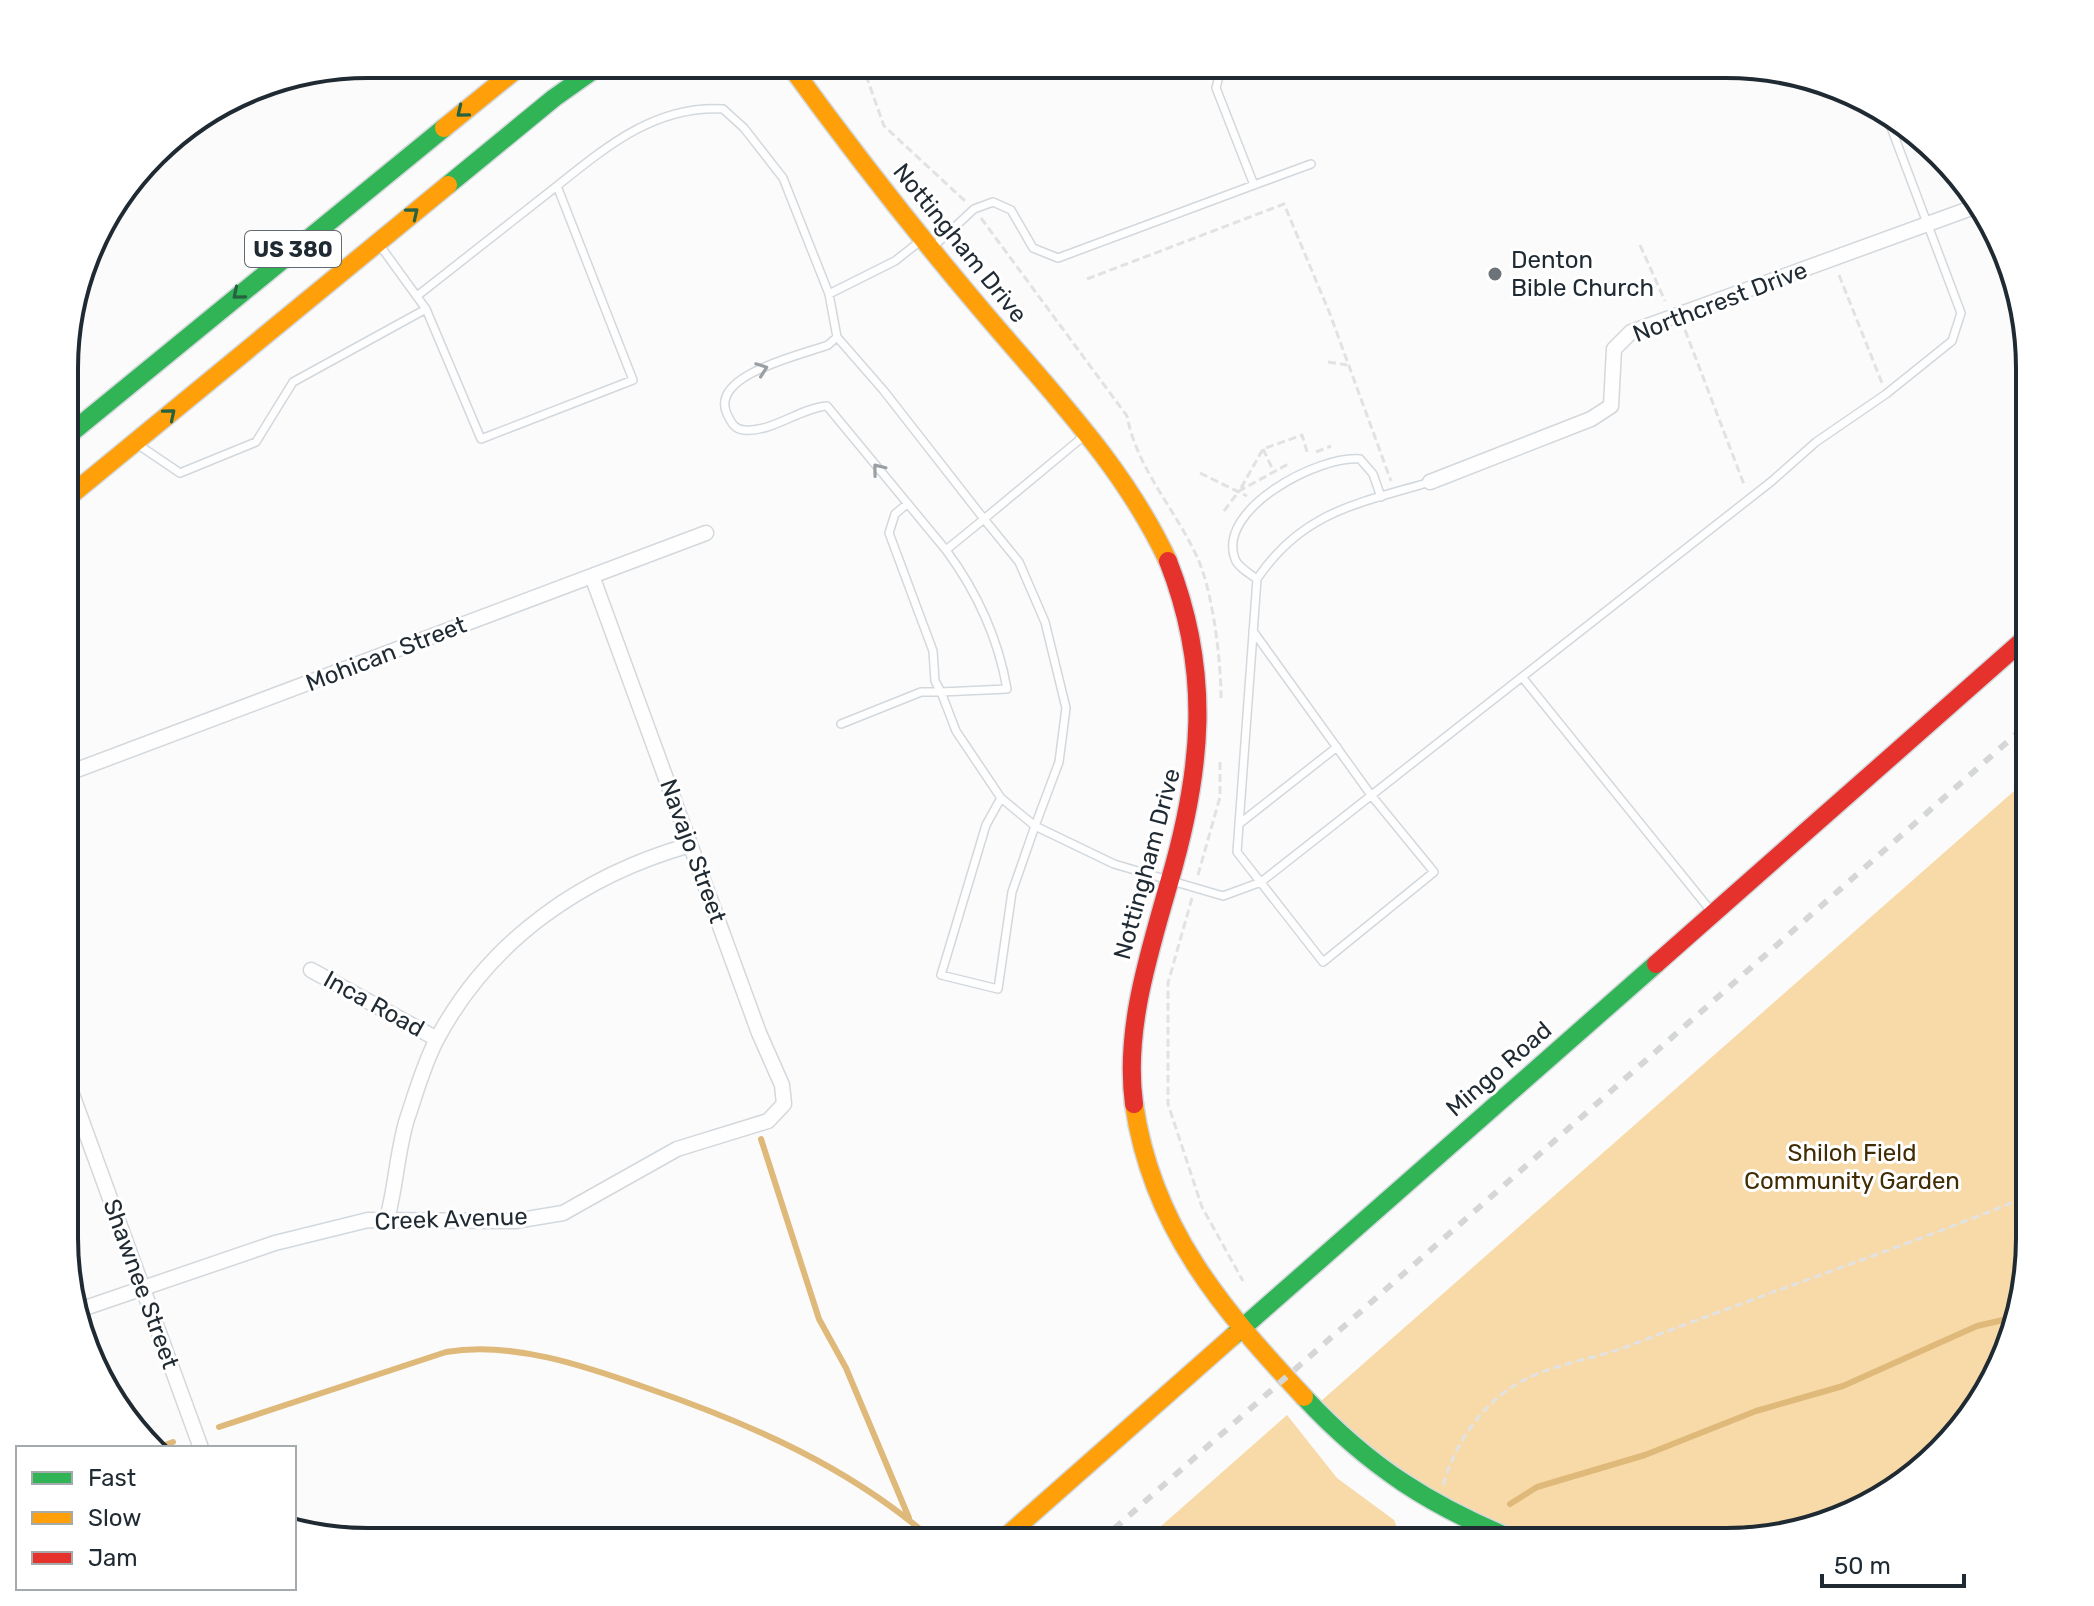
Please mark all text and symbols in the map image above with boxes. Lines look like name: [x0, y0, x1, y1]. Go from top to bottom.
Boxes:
one-way arrow: [456, 103, 471, 117]
street label: Nottingham Drive: [887, 158, 1033, 328]
one-way arrow: [404, 208, 419, 223]
road number: US 380: [245, 231, 341, 267]
place label: Denton Bible Church: [1511, 246, 1654, 302]
street label: Northcrest Drive: [1629, 256, 1811, 348]
marker: Denton Bible Church: [1486, 265, 1504, 283]
one-way arrow: [233, 284, 247, 299]
one-way arrow: [754, 362, 768, 379]
one-way arrow: [160, 409, 175, 424]
one-way arrow: [874, 463, 888, 478]
street label: Mohican Street: [302, 611, 470, 697]
street label: Nottingham Drive: [1108, 765, 1186, 963]
street label: Navajo Street: [654, 775, 732, 927]
street label: Inca Road: [319, 965, 429, 1043]
street label: Mingo Road: [1441, 1016, 1557, 1122]
park label: Shiloh Field Community Garden: [1744, 1139, 1960, 1195]
street label: Shawnee Street: [97, 1195, 185, 1373]
street label: Creek Avenue: [374, 1202, 528, 1236]
legend: [16, 1446, 296, 1590]
text: Fast: [88, 1464, 136, 1492]
text: Slow: [88, 1504, 141, 1532]
scale bar: [1822, 1538, 1964, 1588]
text: Jam: [88, 1544, 138, 1572]
text: 50 m: [1834, 1552, 1891, 1580]

